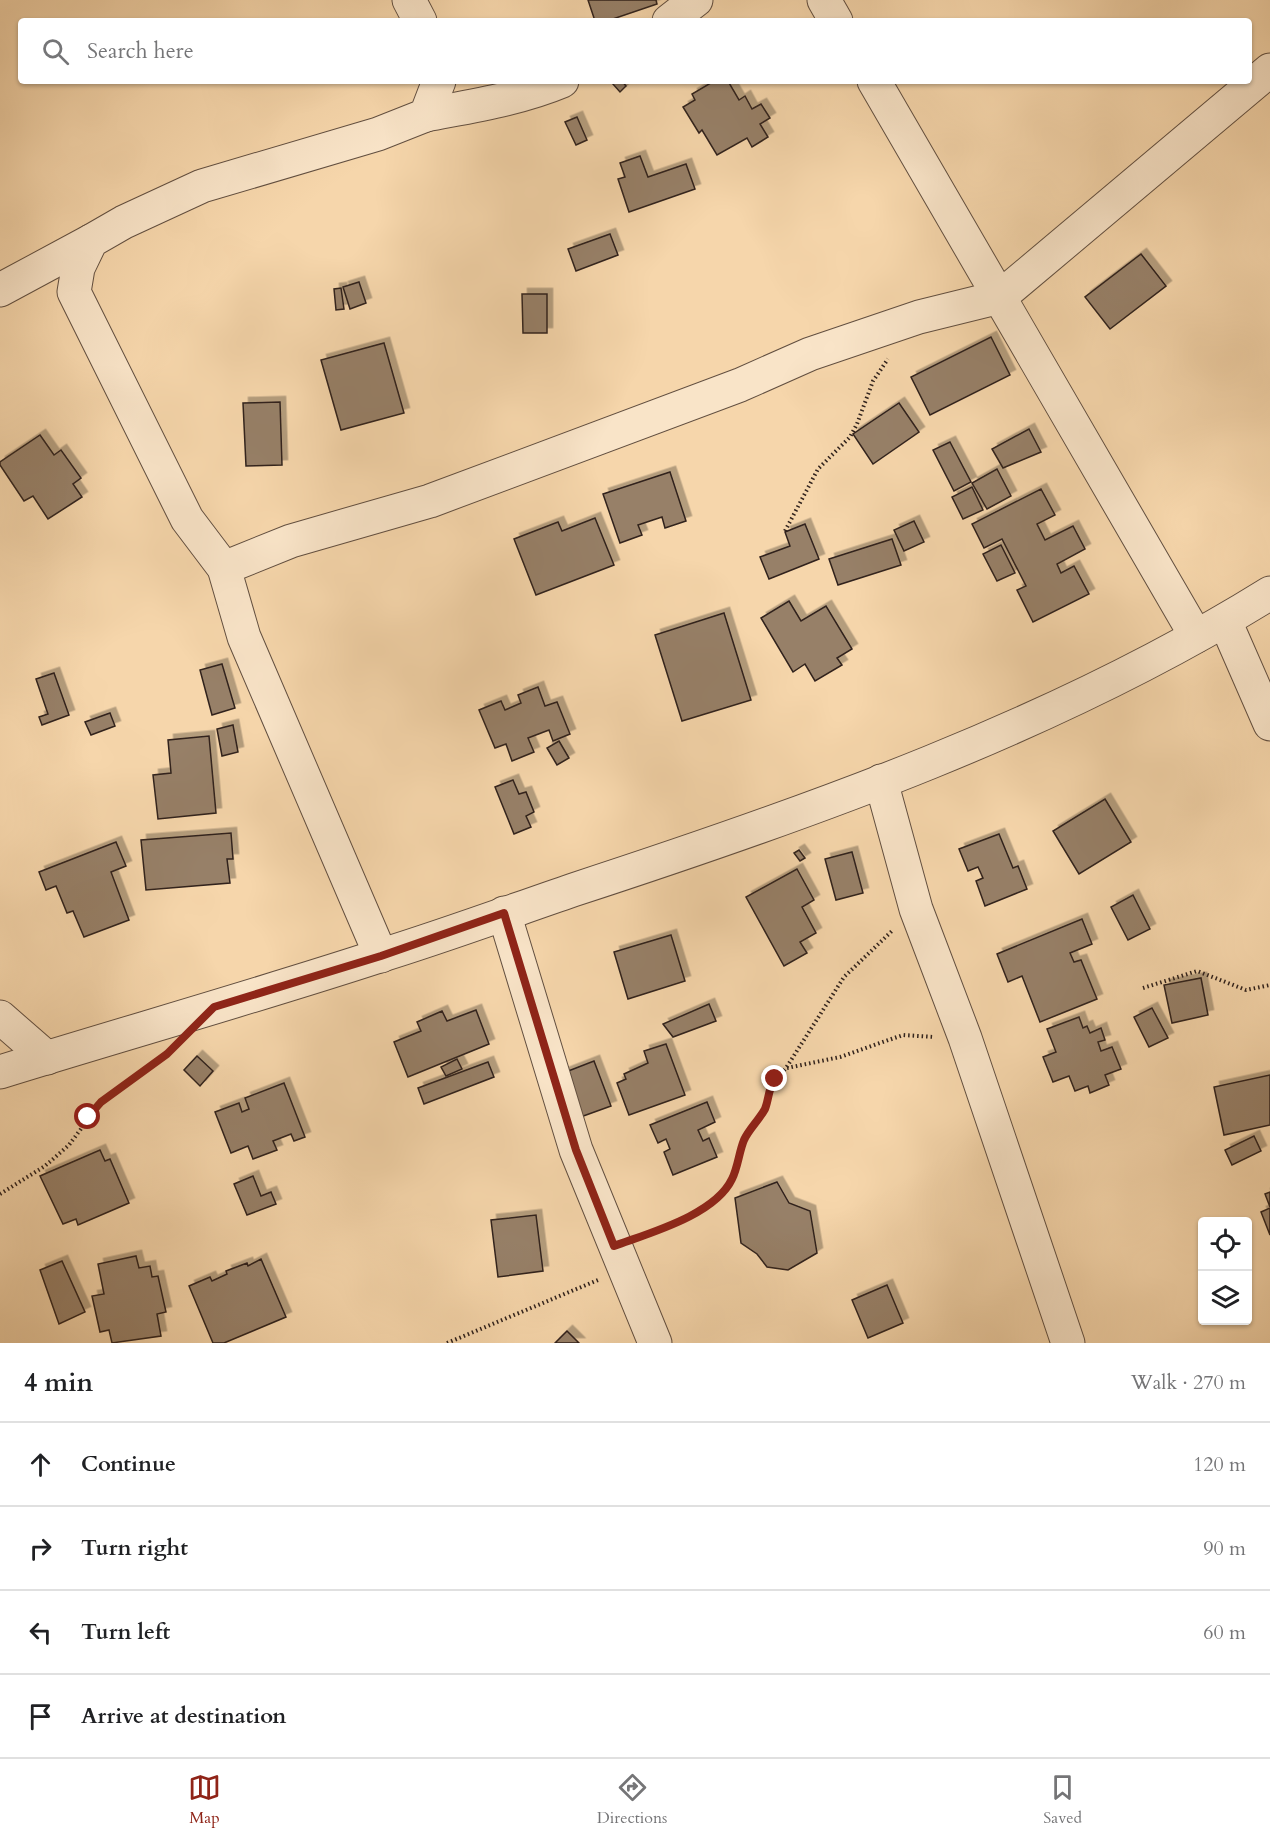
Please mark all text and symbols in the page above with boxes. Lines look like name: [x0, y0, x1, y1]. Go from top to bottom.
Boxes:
search box: [18, 18, 1252, 84]
icon: search: [39, 35, 72, 68]
text: Search here: [87, 36, 194, 66]
route end: [761, 1065, 787, 1091]
route start: [74, 1103, 100, 1129]
map controls: [1198, 1217, 1252, 1325]
button: locate: [1198, 1217, 1252, 1271]
button: layers: [1198, 1271, 1252, 1325]
text: 4 min: [24, 1365, 93, 1400]
text: Walk · 270 m: [1131, 1369, 1246, 1396]
icon: ahead: [24, 1448, 57, 1481]
text: Continue: [81, 1449, 176, 1479]
text: 120 m: [1193, 1451, 1246, 1478]
icon: right: [24, 1532, 57, 1565]
text: Turn right: [81, 1533, 188, 1563]
text: 90 m: [1203, 1535, 1246, 1562]
icon: left: [24, 1616, 57, 1649]
text: Turn left: [81, 1617, 170, 1647]
text: 60 m: [1203, 1619, 1246, 1646]
icon: arrive: [24, 1700, 57, 1733]
text: Arrive at destination: [81, 1701, 286, 1731]
tab: Map: [188, 1771, 221, 1829]
tab: Directions: [597, 1771, 667, 1829]
tab: Saved: [1043, 1771, 1082, 1829]

